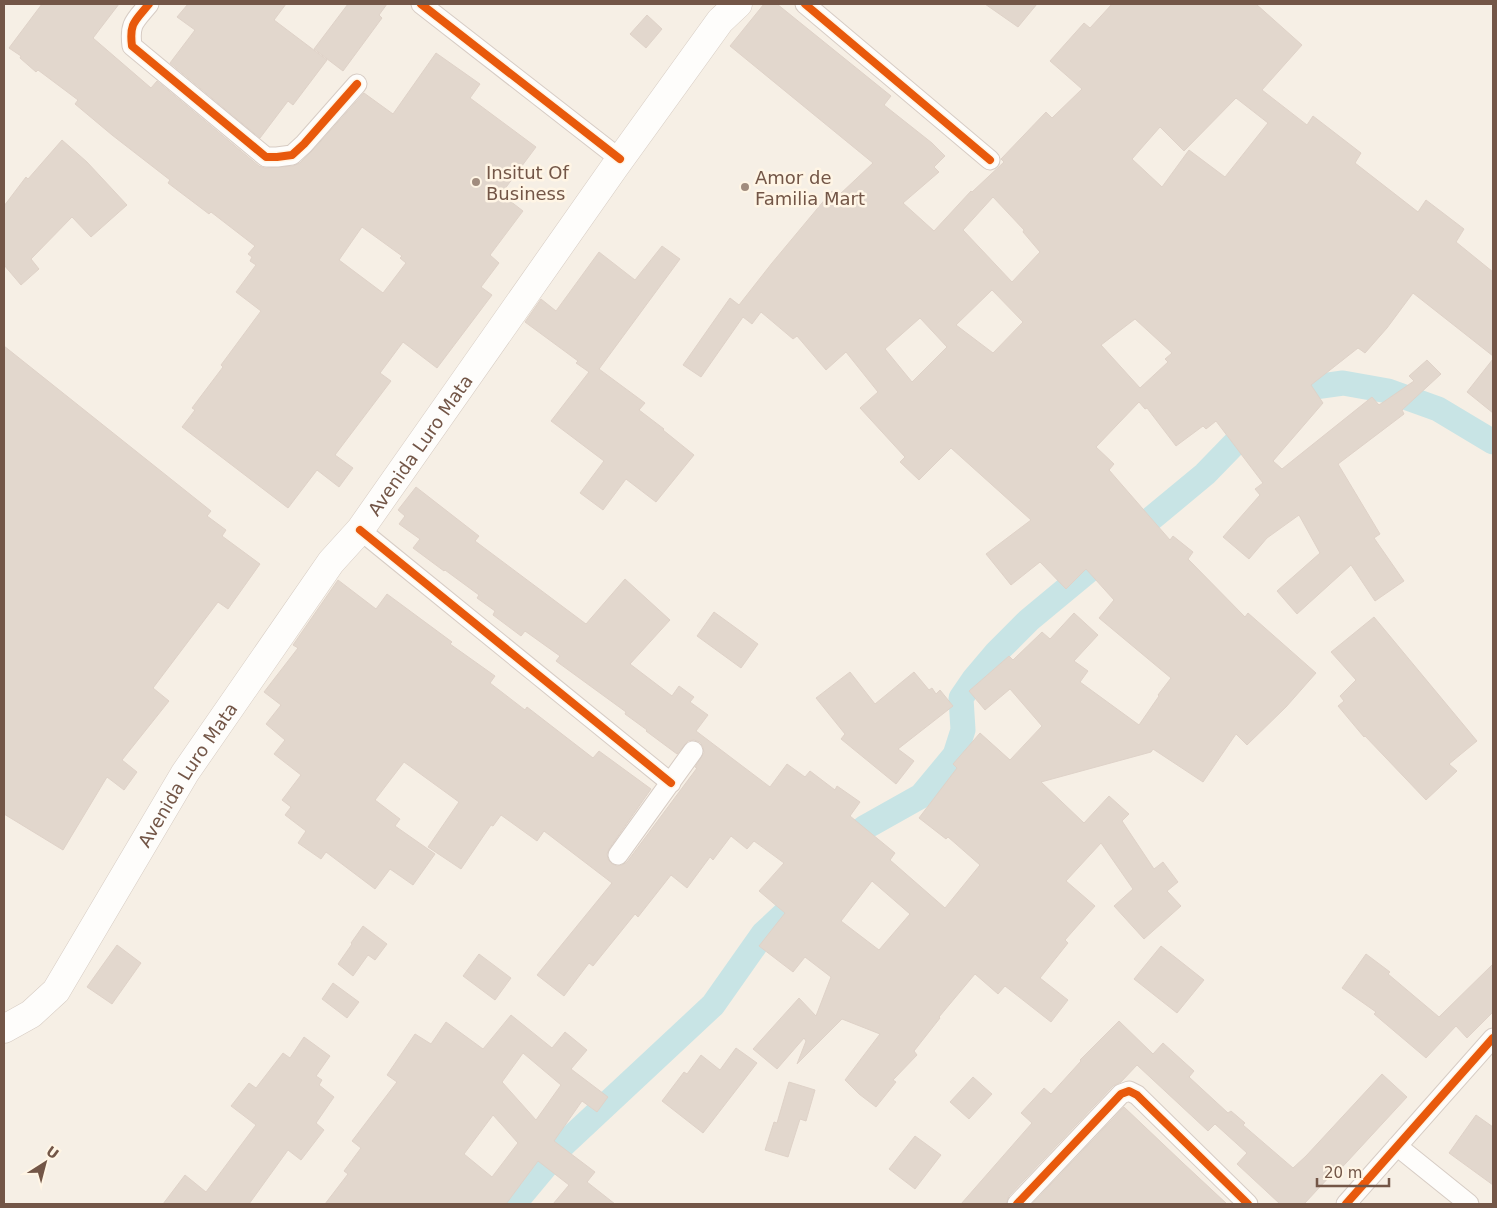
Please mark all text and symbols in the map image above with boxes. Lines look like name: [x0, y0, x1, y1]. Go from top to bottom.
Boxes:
place label: Insitut Of Business: [486, 162, 570, 204]
place label: Amor de Familia Mart: [755, 167, 865, 209]
marker: Insitut Of Business: [470, 176, 482, 188]
marker: Amor de Familia Mart: [739, 181, 751, 193]
street label: Avenida Luro Mata: [363, 370, 476, 519]
street label: Avenida Luro Mata: [133, 698, 241, 850]
north arrow: [20, 1138, 70, 1188]
text: U: [43, 1143, 62, 1162]
scale bar: [1317, 1156, 1390, 1188]
text: 20 m: [1324, 1164, 1362, 1182]

